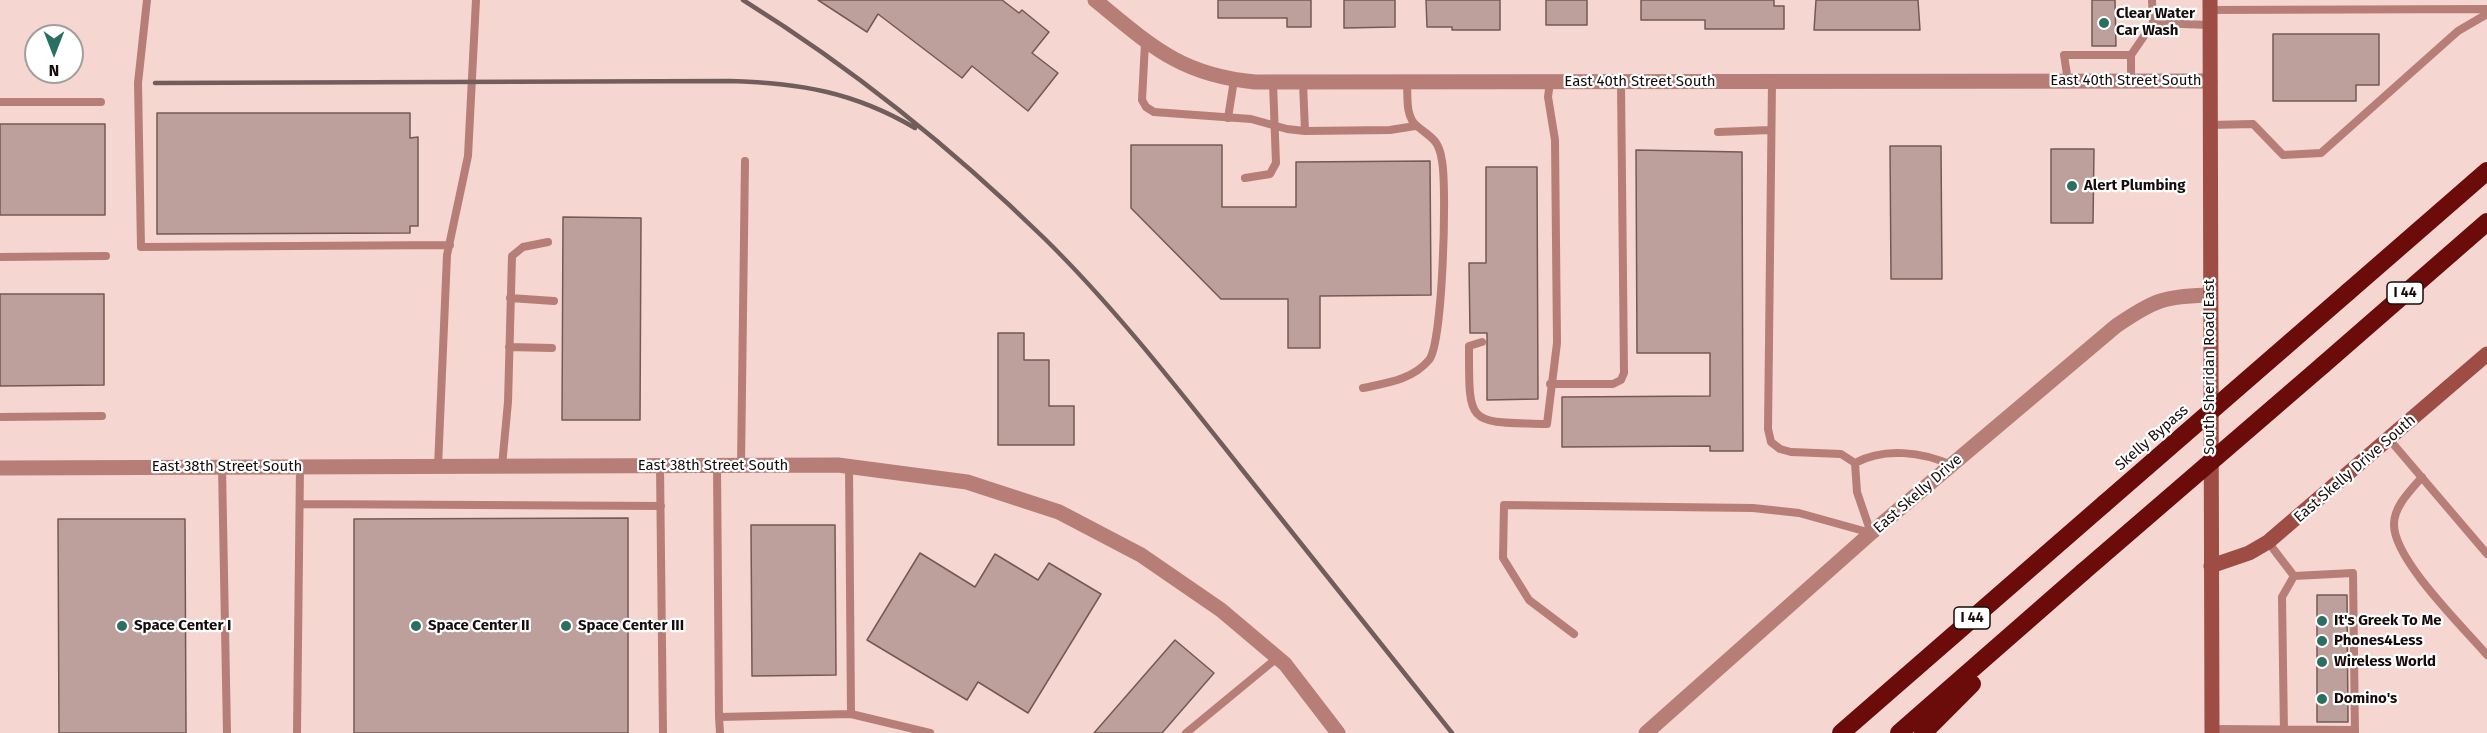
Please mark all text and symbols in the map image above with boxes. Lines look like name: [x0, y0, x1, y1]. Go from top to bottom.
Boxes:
place label: Clear Water Car Wash: [2116, 5, 2195, 40]
marker: Clear Water Car Wash: [2097, 16, 2111, 30]
north arrow: [24, 24, 84, 84]
text: N: [49, 61, 59, 80]
street label: East 40th Street South: [2050, 72, 2202, 90]
street label: East 40th Street South: [1564, 73, 1716, 91]
place label: Alert Plumbing: [2084, 177, 2186, 195]
marker: Alert Plumbing: [2065, 179, 2079, 193]
street label: South Sheridan Road East: [2201, 279, 2219, 455]
road number: I 44: [2387, 282, 2423, 304]
street label: Skelly Bypass: [2112, 401, 2192, 475]
street label: East Skelly Drive South: [2291, 411, 2419, 527]
street label: East Skelly Drive: [1870, 451, 1966, 537]
street label: East 38th Street South: [638, 457, 788, 475]
street label: East 38th Street South: [152, 458, 302, 476]
road number: I 44: [1954, 607, 1990, 629]
place label: It's Greek To Me: [2334, 612, 2441, 630]
marker: It's Greek To Me: [2315, 614, 2329, 628]
place label: Space Center I: [134, 617, 231, 635]
place label: Space Center II: [428, 617, 530, 635]
place label: Space Center III: [578, 617, 684, 635]
marker: Space Center I: [115, 619, 129, 633]
marker: Space Center II: [409, 619, 423, 633]
marker: Space Center III: [559, 619, 573, 633]
place label: Phones4Less: [2334, 632, 2423, 650]
marker: Phones4Less: [2315, 634, 2329, 648]
place label: Wireless World: [2334, 653, 2436, 671]
marker: Wireless World: [2315, 655, 2329, 669]
place label: Domino's: [2334, 690, 2397, 708]
marker: Domino's: [2315, 692, 2329, 706]

